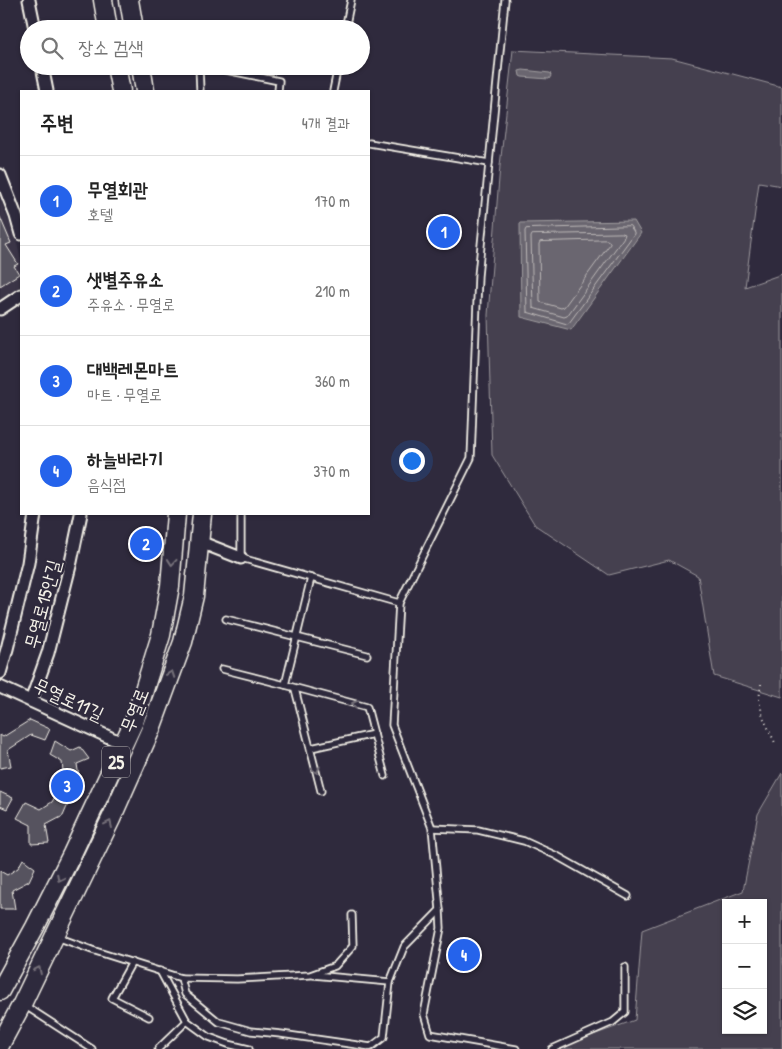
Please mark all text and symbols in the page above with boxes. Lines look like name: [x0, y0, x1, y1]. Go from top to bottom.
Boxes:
search box: [20, 20, 370, 75]
icon: search: [38, 34, 66, 62]
text: 장소 검색: [78, 34, 144, 60]
text: 주변: [40, 108, 74, 137]
text: 4개 결과: [302, 112, 350, 134]
text: 무열회관: [87, 176, 148, 202]
text: 1: [53, 190, 59, 212]
text: 170 m: [315, 190, 350, 212]
text: 호텔: [87, 203, 113, 225]
pin: 1: [428, 213, 460, 251]
text: 샛별주유소: [87, 266, 163, 292]
text: 2: [52, 280, 60, 302]
text: 210 m: [315, 280, 350, 302]
text: 주유소 · 무열로: [87, 293, 175, 315]
text: 대백레몬마트: [87, 356, 179, 382]
text: 3: [52, 370, 60, 392]
text: 360 m: [315, 370, 350, 392]
text: 마트 · 무열로: [87, 383, 162, 405]
text: 하늘바라기: [87, 446, 163, 472]
your location: [399, 448, 425, 474]
text: 4: [53, 460, 59, 482]
text: 370 m: [313, 460, 350, 482]
text: 음식점: [87, 473, 126, 495]
pin: 2: [130, 525, 162, 563]
street label: 무열로15안길: [18, 556, 66, 652]
one-way arrow: [166, 559, 177, 567]
one-way arrow: [165, 670, 175, 679]
street label: 무열로11길: [30, 671, 108, 727]
street label: 무열로: [113, 684, 155, 736]
one-way arrow: [351, 699, 360, 710]
road number: 25: [102, 746, 130, 778]
one-way arrow: [310, 765, 321, 774]
pin: 3: [51, 767, 83, 805]
one-way arrow: [102, 820, 113, 829]
one-way arrow: [56, 873, 66, 882]
map controls: [722, 899, 767, 1034]
button: +: [722, 899, 767, 944]
pin: 4: [448, 936, 480, 974]
button: −: [722, 944, 767, 989]
one-way arrow: [32, 967, 42, 976]
button: layers: [722, 989, 767, 1034]

